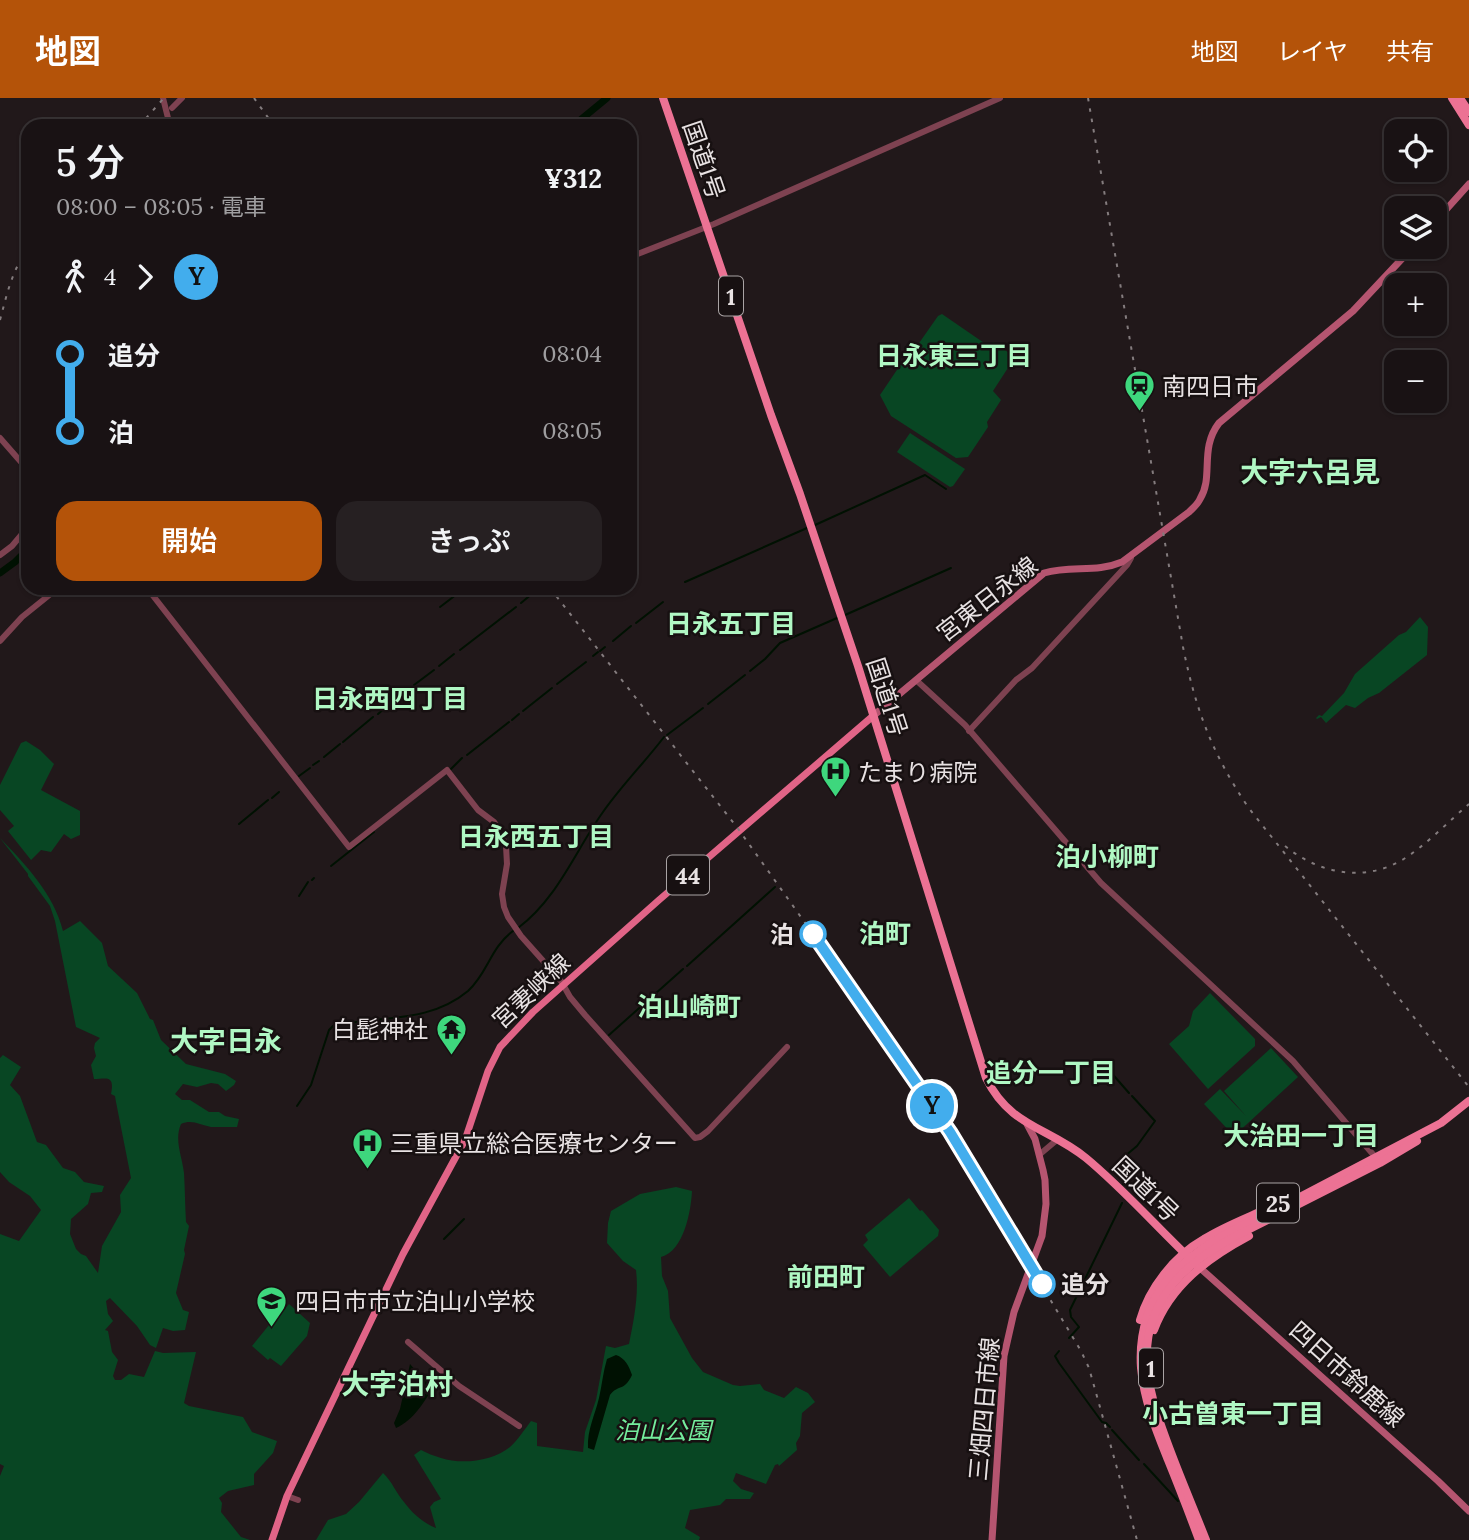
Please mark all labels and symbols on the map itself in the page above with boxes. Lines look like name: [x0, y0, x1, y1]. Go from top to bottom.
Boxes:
street label: 国道1号: [676, 117, 732, 203]
road number: 1: [719, 276, 743, 316]
district label: 日永東三丁目: [876, 339, 1032, 372]
station icon: 南四日市: [1122, 369, 1156, 413]
place label: 南四日市: [1162, 371, 1258, 402]
district label: 大字六呂見: [1240, 454, 1380, 490]
street label: 宮東日永線: [930, 550, 1044, 648]
district label: 日永五丁目: [666, 607, 796, 640]
street label: 国道1号: [860, 654, 914, 740]
district label: 日永西四丁目: [312, 682, 468, 715]
hospital icon: たまり病院: [818, 755, 852, 799]
place label: たまり病院: [858, 757, 977, 788]
district label: 日永西五丁目: [458, 820, 614, 853]
district label: 泊小柳町: [1055, 840, 1159, 873]
road number: 44: [667, 856, 709, 894]
district label: 泊町: [859, 917, 911, 950]
place label: 泊: [770, 919, 794, 950]
marker: 泊: [800, 921, 826, 947]
street label: 宮妻峡線: [485, 947, 577, 1035]
district label: 泊山崎町: [637, 990, 741, 1023]
temple icon: 白髭神社: [434, 1012, 468, 1056]
place label: 白髭神社: [332, 1014, 428, 1045]
district label: 大字日永: [170, 1023, 282, 1059]
district label: 追分一丁目: [986, 1056, 1116, 1089]
line badge: Y: [909, 1083, 955, 1129]
district label: 大治田一丁目: [1223, 1119, 1379, 1152]
hospital icon: 三重県立総合医療センター: [350, 1126, 384, 1170]
place label: 三重県立総合医療センター: [390, 1128, 678, 1159]
street label: 国道1号: [1106, 1150, 1186, 1228]
road number: 25: [1257, 1184, 1299, 1222]
district label: 前田町: [787, 1260, 865, 1293]
place label: 追分: [1061, 1269, 1109, 1300]
marker: 追分: [1029, 1271, 1055, 1297]
school or university icon: 四日市市立泊山小学校: [255, 1284, 289, 1328]
place label: 四日市市立泊山小学校: [295, 1286, 535, 1317]
street label: 四日市鈴鹿線: [1283, 1314, 1411, 1434]
street label: 三畑四日市線: [962, 1336, 1006, 1482]
road number: 1: [1139, 1348, 1163, 1387]
district label: 大字泊村: [341, 1366, 453, 1402]
district label: 小古曽東一丁目: [1142, 1397, 1324, 1430]
park label: 泊山公園: [615, 1415, 714, 1446]

